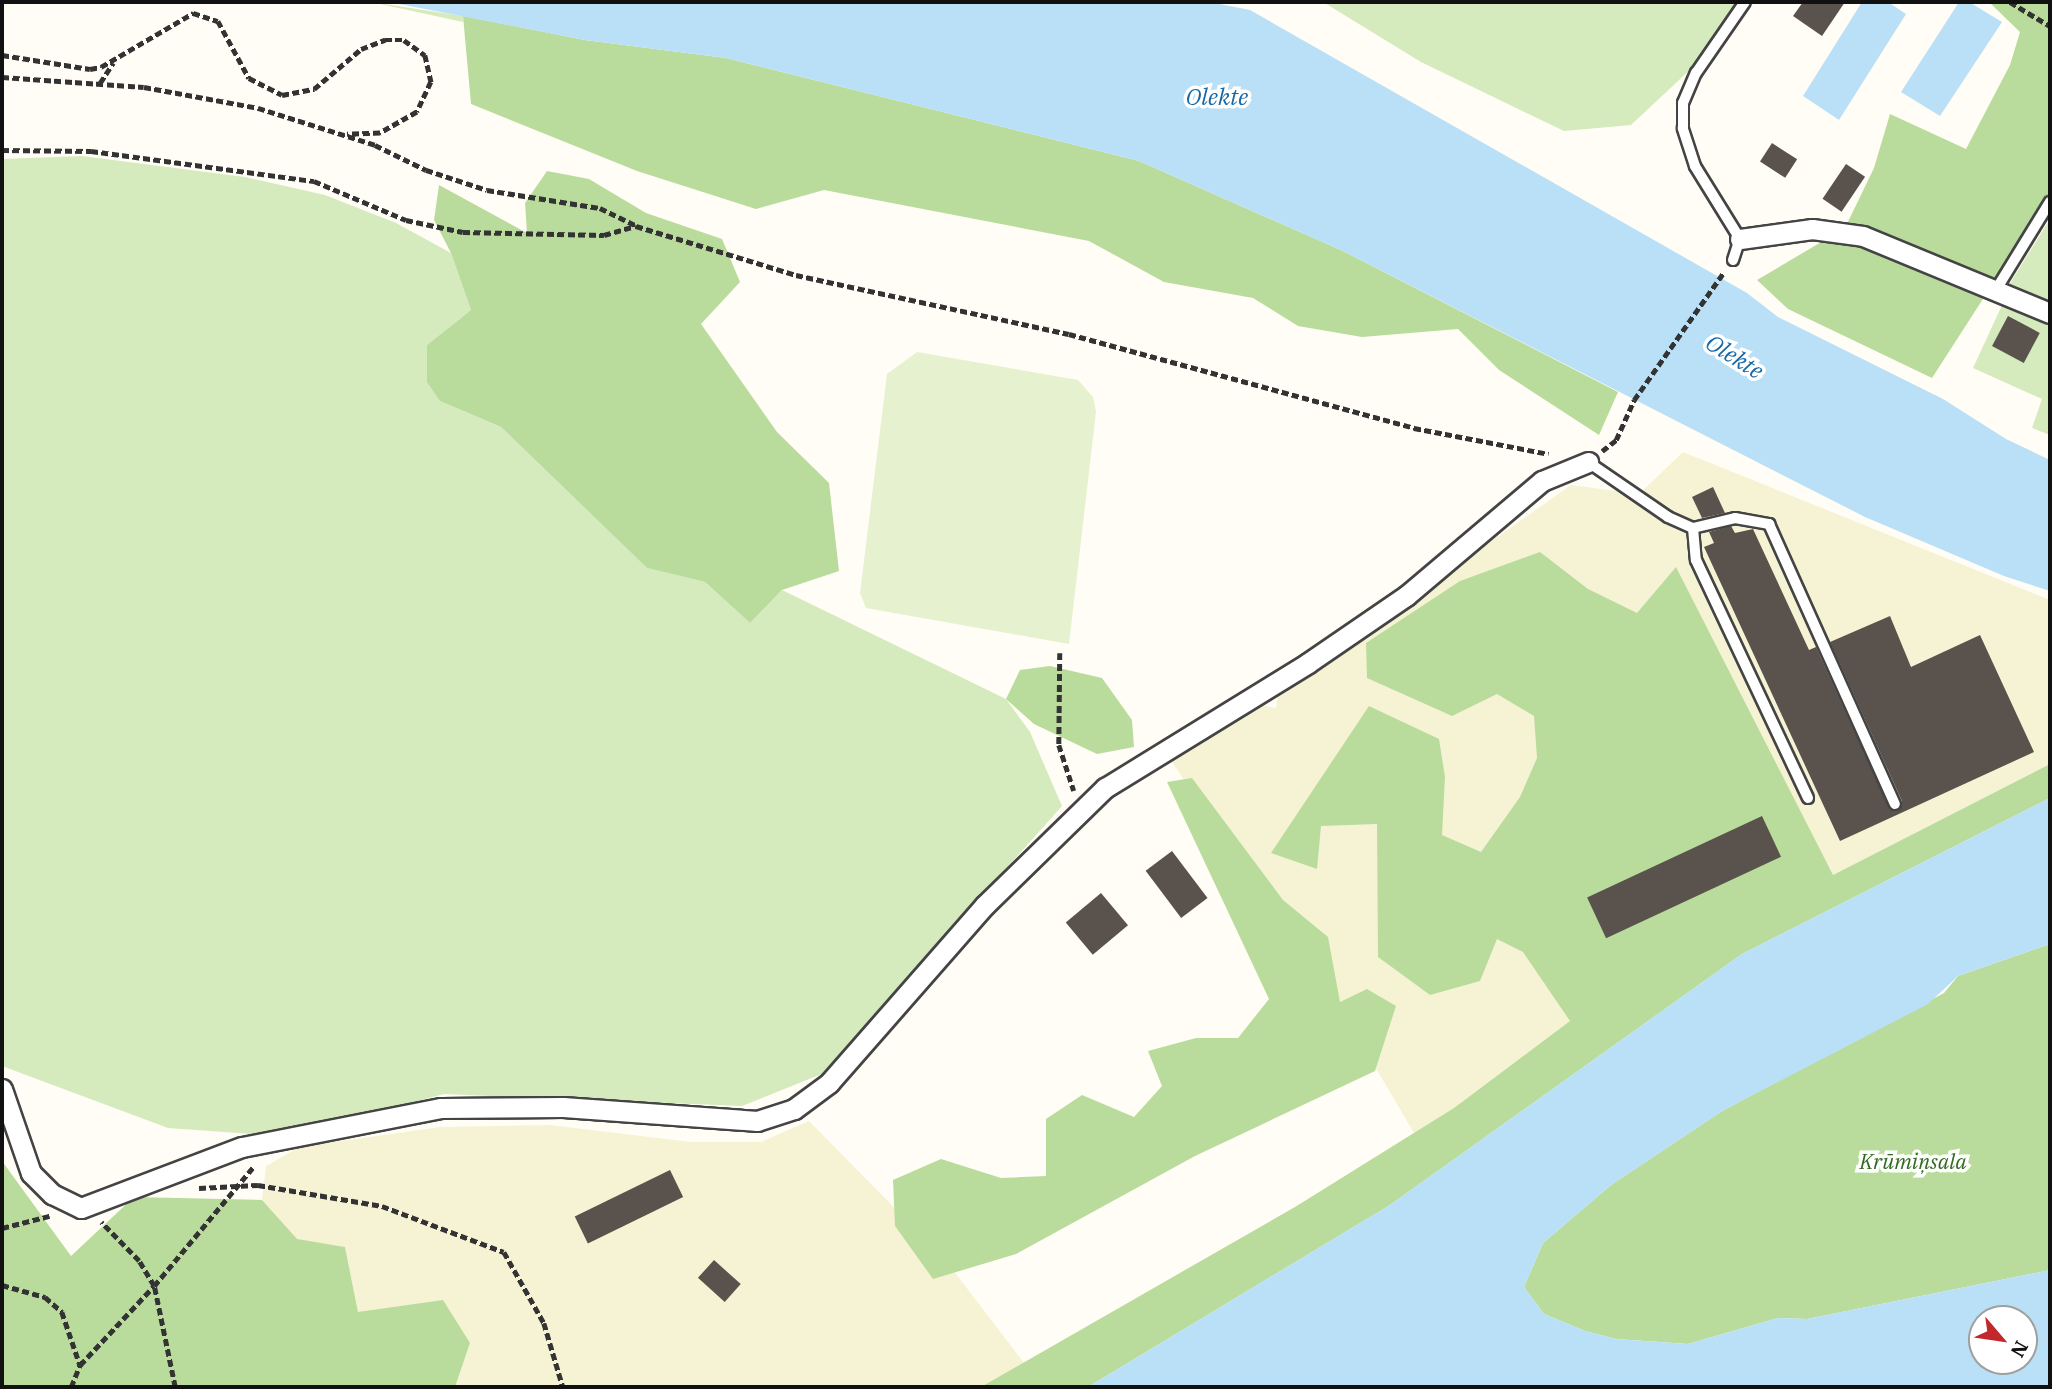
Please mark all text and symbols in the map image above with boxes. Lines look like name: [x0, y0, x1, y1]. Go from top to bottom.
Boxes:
water label: Olekte: [1186, 82, 1248, 110]
water label: Olekte: [1701, 328, 1769, 384]
park label: Krūmiņsala: [1859, 1148, 1967, 1174]
north arrow: [1968, 1305, 2038, 1375]
text: N: [2005, 1337, 2034, 1362]

